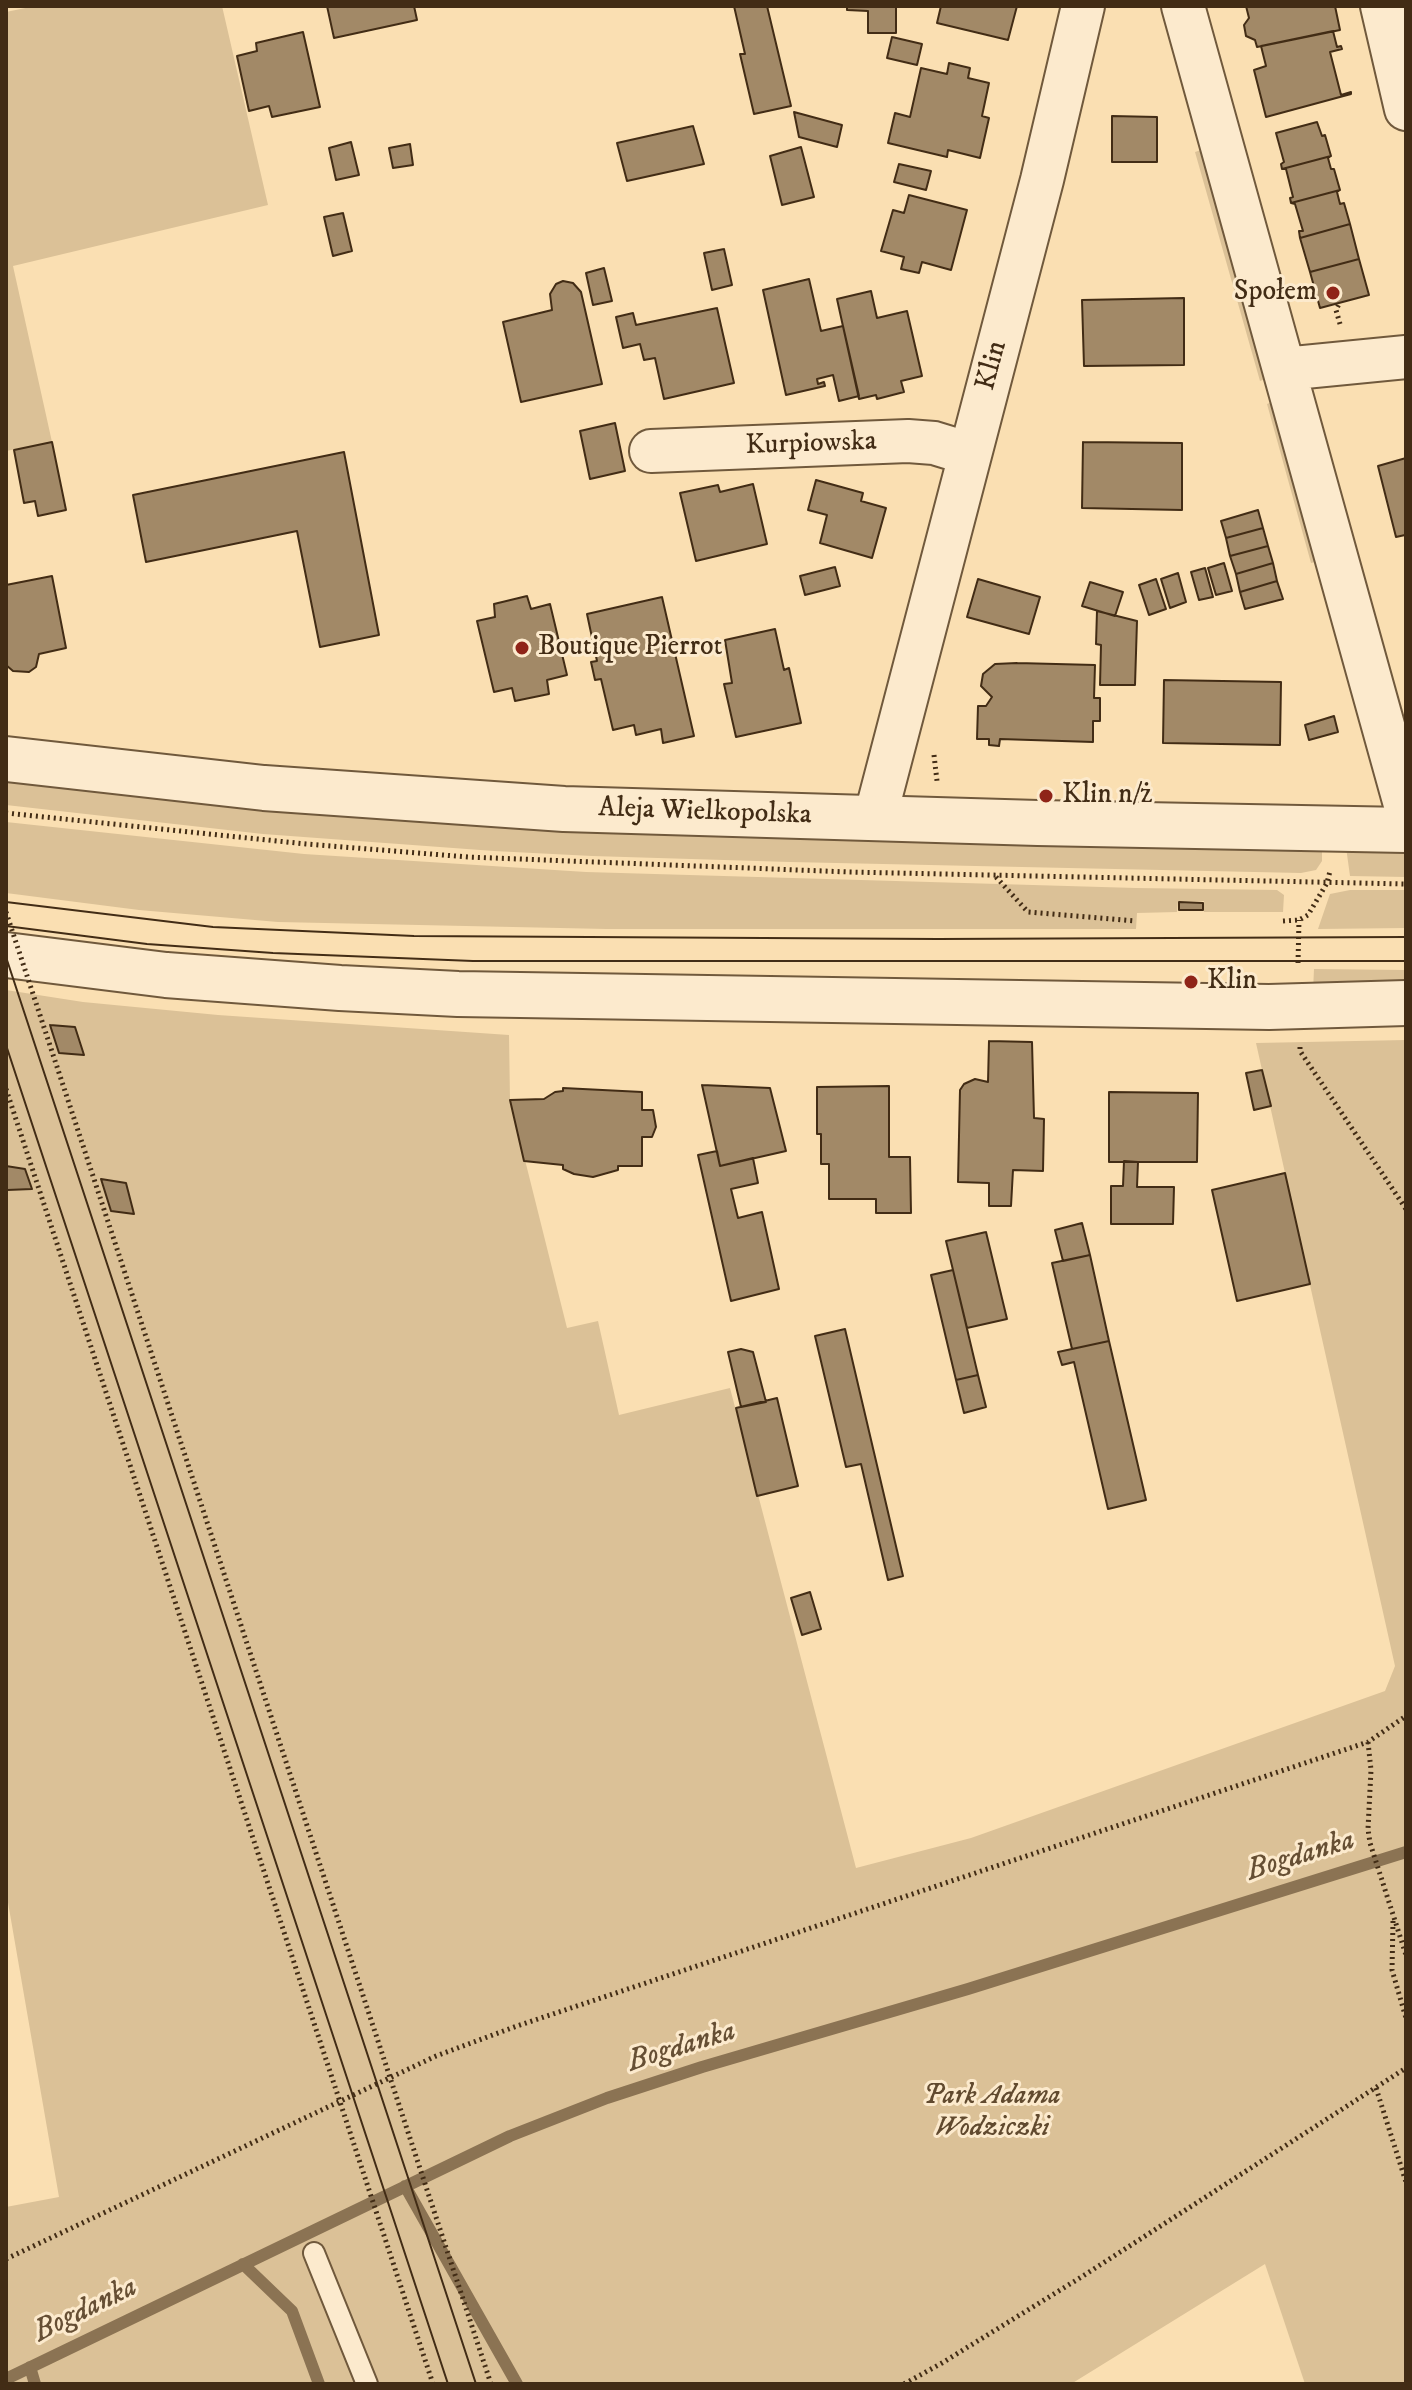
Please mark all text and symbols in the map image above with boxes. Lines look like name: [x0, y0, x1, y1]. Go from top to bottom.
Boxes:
place label: Społem: [1234, 276, 1317, 310]
marker: Społem: [1324, 284, 1342, 302]
street label: Klin: [970, 338, 1016, 394]
street label: Kurpiowska: [745, 426, 877, 464]
place label: Boutique Pierrot: [538, 631, 723, 665]
marker: Boutique Pierrot: [513, 639, 531, 657]
place label: Klin n/ż: [1062, 779, 1152, 813]
marker: Klin n/ż: [1037, 787, 1055, 805]
street label: Aleja Wielkopolska: [598, 792, 812, 834]
place label: Klin: [1207, 965, 1257, 999]
marker: Klin: [1182, 973, 1200, 991]
water label: Bogdanka: [1243, 1824, 1359, 1890]
water label: Bogdanka: [624, 2015, 740, 2081]
park label: Park Adama Wodziczki: [923, 2080, 1061, 2146]
water label: Bogdanka: [28, 2271, 144, 2351]

